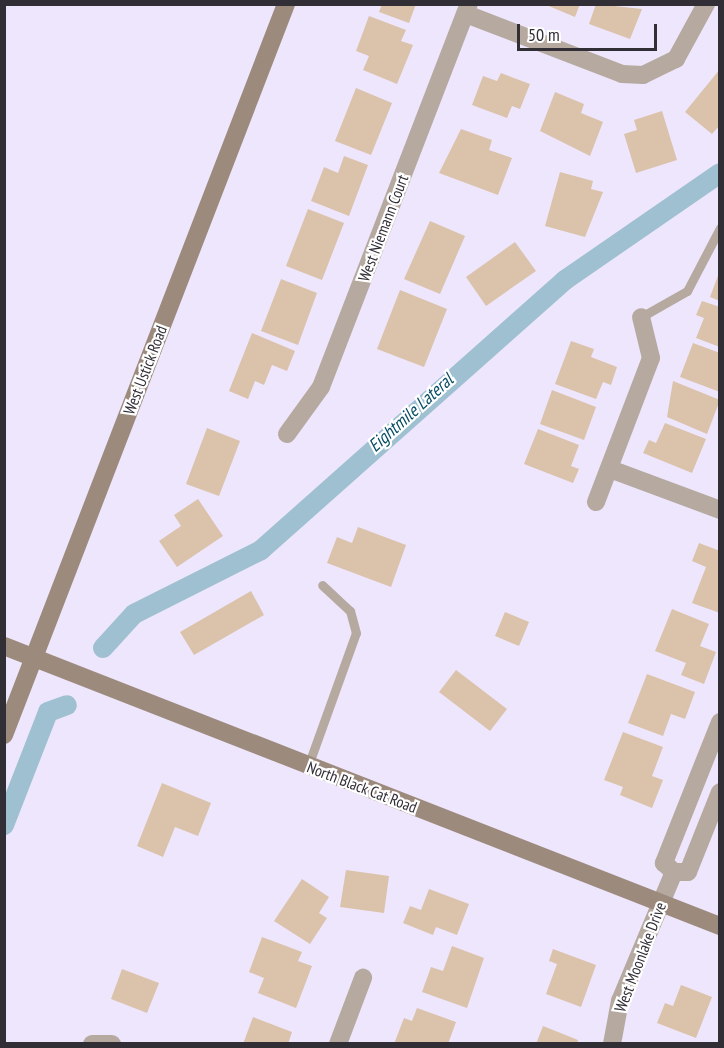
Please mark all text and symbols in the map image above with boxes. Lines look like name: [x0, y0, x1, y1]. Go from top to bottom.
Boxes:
scale bar: [520, 12, 660, 50]
text: 50 m: [528, 23, 560, 46]
street label: West Niemann Court: [354, 172, 412, 284]
street label: West Ustick Road: [119, 323, 171, 417]
water label: Eightmile Lateral: [364, 369, 458, 457]
street label: North Black Cat Road: [304, 757, 420, 817]
street label: West Moonlake Drive: [610, 899, 670, 1015]

